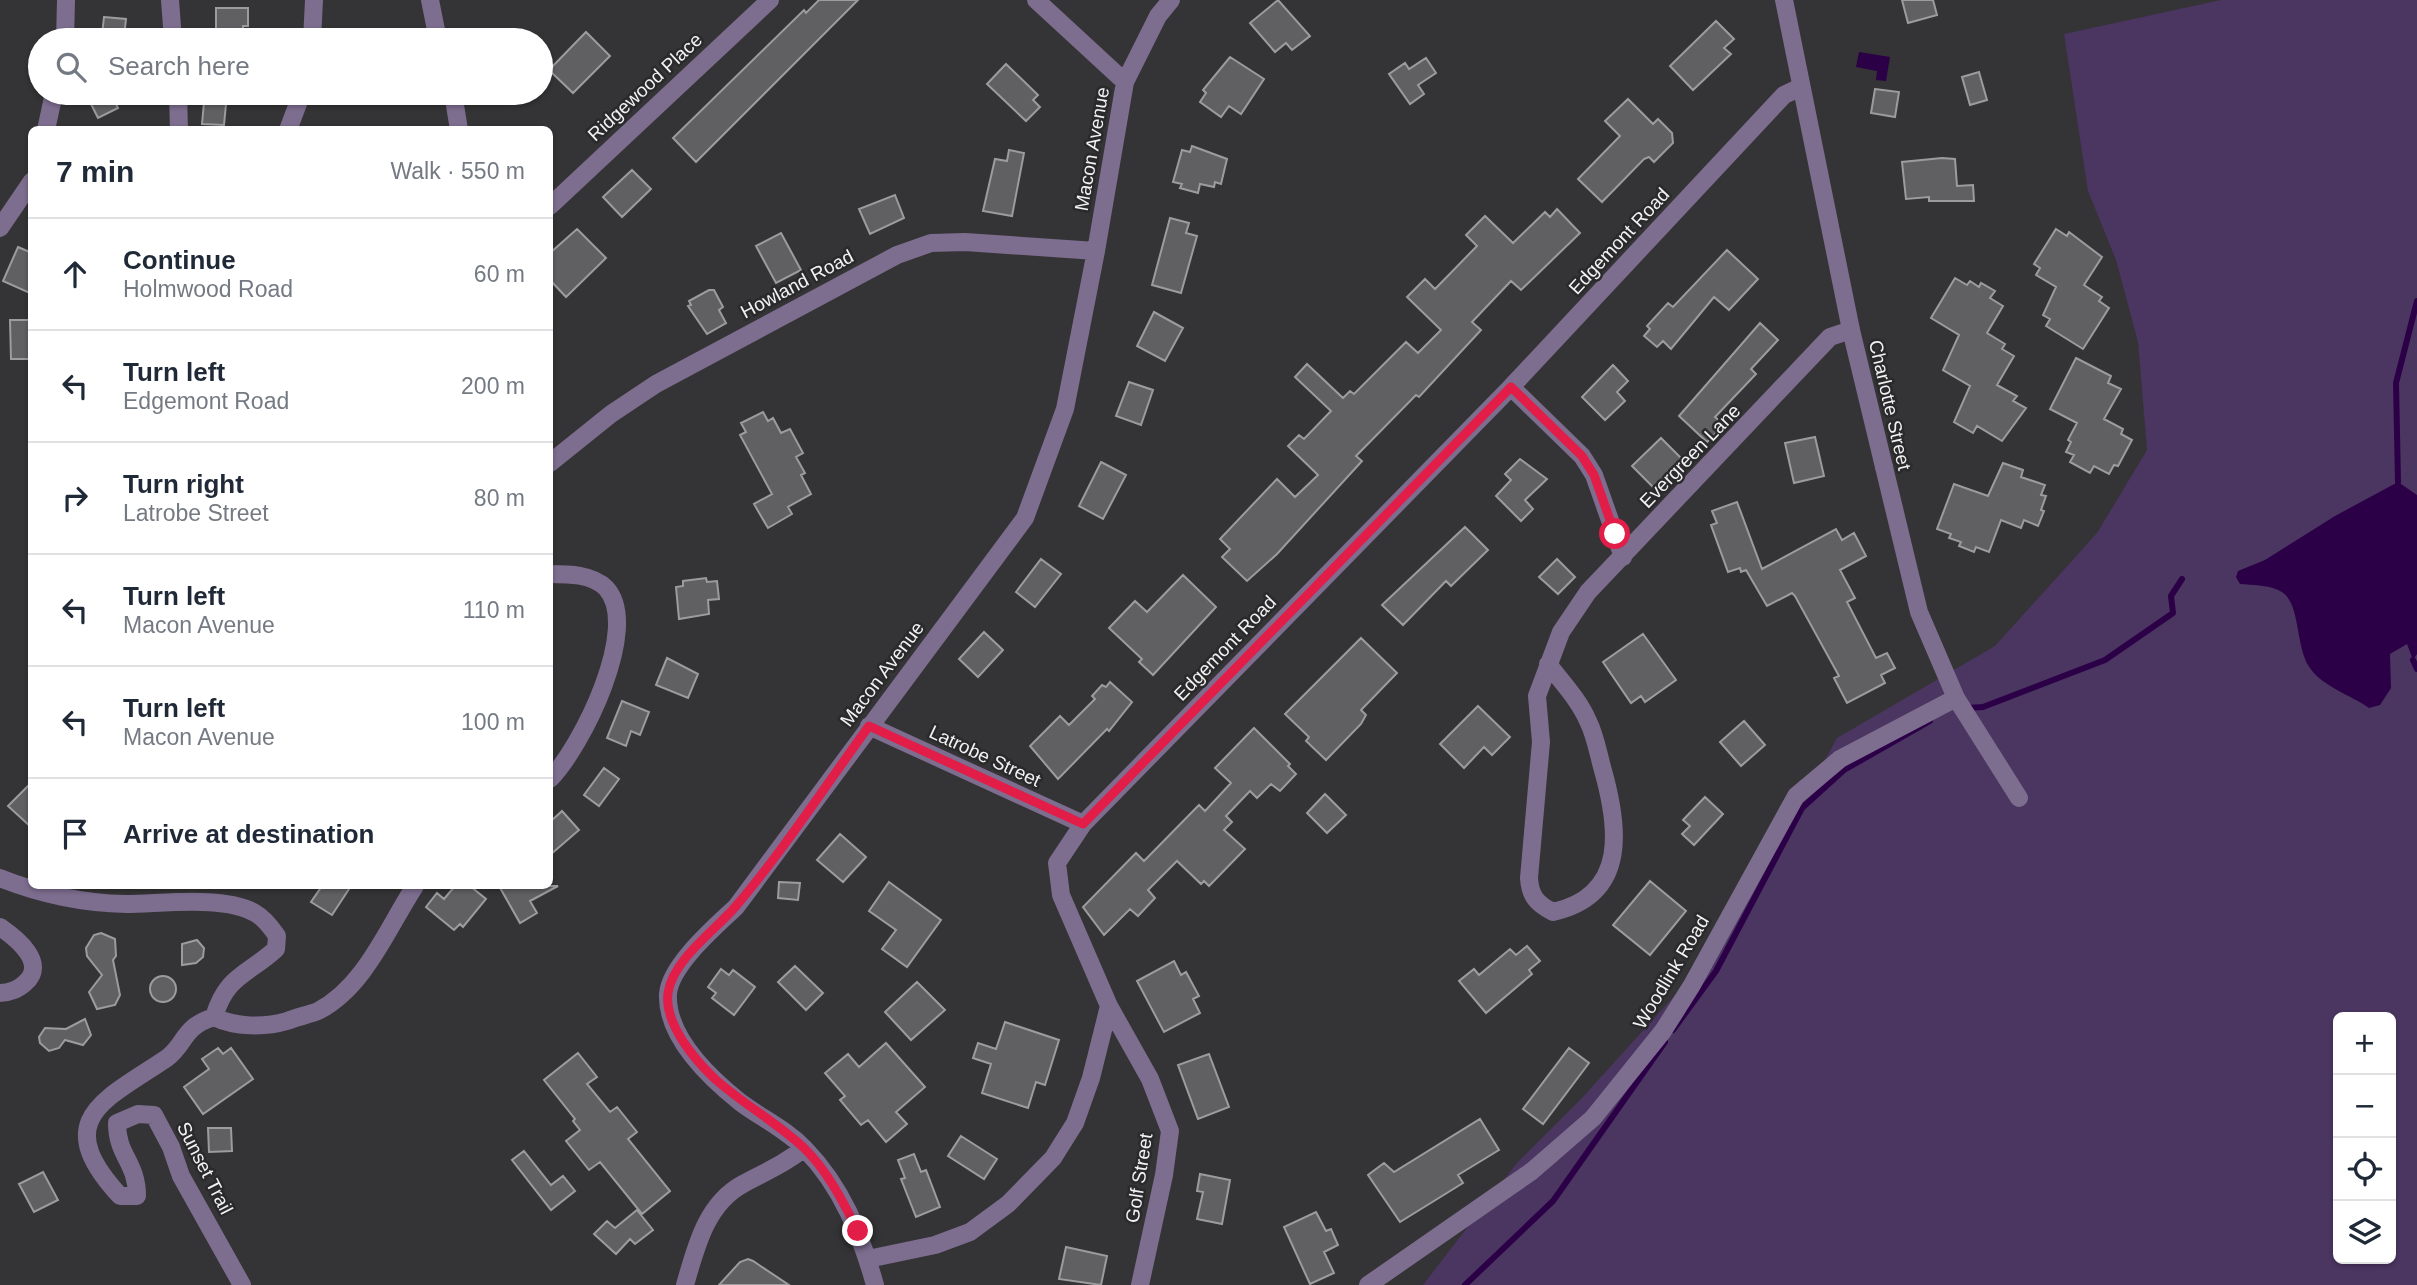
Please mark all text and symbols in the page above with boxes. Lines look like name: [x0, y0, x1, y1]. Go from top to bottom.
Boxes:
search box: [28, 28, 553, 105]
street label: Ridgewood Place: [584, 29, 706, 145]
icon: search: [52, 48, 90, 86]
text: Search here: [108, 51, 250, 81]
street label: Macon Avenue: [1071, 85, 1113, 213]
text: 7 min: [56, 155, 134, 188]
text: Walk · 550 m: [390, 158, 525, 184]
street label: Edgemont Road: [1564, 184, 1674, 298]
text: Continue: [123, 245, 236, 275]
street label: Howland Road: [737, 245, 857, 323]
icon: ahead: [56, 255, 94, 293]
text: 60 m: [474, 261, 525, 287]
text: Holmwood Road: [123, 276, 293, 302]
street label: Charlotte Street: [1865, 338, 1915, 473]
text: Turn left: [123, 357, 225, 387]
icon: left: [56, 367, 94, 405]
text: 200 m: [461, 373, 525, 399]
text: Edgemont Road: [123, 388, 289, 414]
street label: Evergreen Lane: [1635, 400, 1745, 512]
text: Turn right: [123, 469, 244, 499]
icon: right: [56, 479, 94, 517]
text: 80 m: [474, 485, 525, 511]
text: Latrobe Street: [123, 500, 269, 526]
route start: [1599, 518, 1630, 549]
text: Turn left: [123, 581, 225, 611]
icon: left: [56, 591, 94, 629]
street label: Edgemont Road: [1170, 591, 1280, 705]
text: 110 m: [463, 597, 525, 623]
text: Macon Avenue: [123, 612, 275, 638]
street label: Macon Avenue: [836, 618, 928, 730]
text: Turn left: [123, 693, 225, 723]
icon: left: [56, 703, 94, 741]
text: 100 m: [461, 709, 525, 735]
street label: Latrobe Street: [926, 721, 1045, 791]
text: Macon Avenue: [123, 724, 275, 750]
icon: arrive: [56, 815, 94, 853]
text: Arrive at destination: [123, 819, 374, 849]
street label: Woodlink Road: [1629, 912, 1713, 1032]
map controls: [2333, 1012, 2396, 1264]
button: +: [2333, 1012, 2396, 1075]
button: −: [2333, 1075, 2396, 1138]
street label: Sunset Trail: [173, 1119, 237, 1217]
street label: Golf Street: [1122, 1131, 1157, 1224]
button: locate: [2333, 1138, 2396, 1201]
button: layers: [2333, 1201, 2396, 1264]
route end: [842, 1215, 873, 1246]

